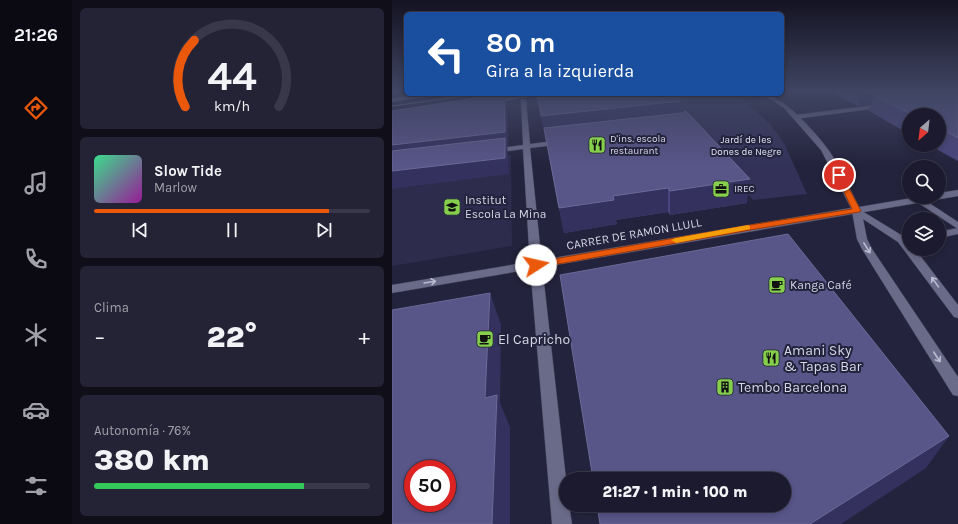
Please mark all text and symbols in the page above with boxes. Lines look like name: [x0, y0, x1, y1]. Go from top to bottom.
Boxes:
text: 21:26: [14, 24, 58, 46]
text: 80 m: [486, 26, 555, 59]
icon: left: [420, 28, 472, 80]
text: 44: [207, 51, 257, 99]
text: Gira a la izquierda: [486, 60, 634, 82]
icon: directions: [22, 94, 50, 122]
text: km/h: [214, 97, 250, 114]
north arrow: [902, 108, 946, 152]
map controls: [902, 108, 946, 256]
place label: D'ins. escola restaurant: [610, 133, 666, 157]
park label: Jardí de les Dones de Negre: [711, 134, 781, 158]
restaurant icon: D'ins. escola restaurant: [587, 135, 607, 155]
pin: [822, 158, 856, 192]
button: search: [902, 160, 946, 204]
text: Slow Tide: [154, 162, 222, 180]
icon: arrive: [828, 164, 850, 186]
icon: music: [22, 169, 50, 197]
office icon: IREC: [711, 179, 731, 199]
text: Marlow: [154, 180, 197, 195]
place label: IREC: [734, 183, 755, 195]
place label: Institut Escola La Mina: [465, 193, 546, 221]
school or university icon: Institut Escola La Mina: [442, 197, 462, 217]
button: layers: [902, 212, 946, 256]
street label: CARRER DE RAMON LLULL: [565, 215, 703, 253]
icon: previous: [129, 219, 151, 241]
icon: pause: [221, 219, 243, 241]
icon: next: [313, 219, 335, 241]
one-way arrow: [863, 242, 871, 253]
position arrow: [515, 244, 557, 286]
icon: phone: [22, 245, 50, 273]
cafe icon: Kanga Café: [767, 275, 787, 295]
one-way arrow: [931, 277, 939, 288]
one-way arrow: [424, 278, 437, 286]
place label: Kanga Café: [790, 278, 852, 292]
text: Clima: [94, 300, 129, 315]
text: 22°: [206, 319, 258, 355]
icon: climate: [22, 321, 50, 349]
text: −: [94, 324, 106, 350]
text: +: [358, 324, 370, 350]
cafe icon: El Capricho: [475, 329, 495, 349]
place label: El Capricho: [498, 331, 570, 348]
place label: Amani Sky & Tapas Bar: [784, 342, 863, 375]
restaurant icon: Amani Sky & Tapas Bar: [761, 348, 781, 368]
one-way arrow: [933, 351, 941, 362]
building icon: Tembo Barcelona: [715, 377, 735, 397]
place label: Tembo Barcelona: [738, 379, 847, 396]
icon: car: [22, 396, 50, 424]
text: Autonomía · 76%: [94, 423, 191, 438]
text: 380 km: [94, 442, 210, 478]
speed limit sign: 50: [404, 460, 456, 512]
icon: filters: [22, 472, 50, 500]
text: 21:27 · 1 min · 100 m: [603, 483, 747, 501]

